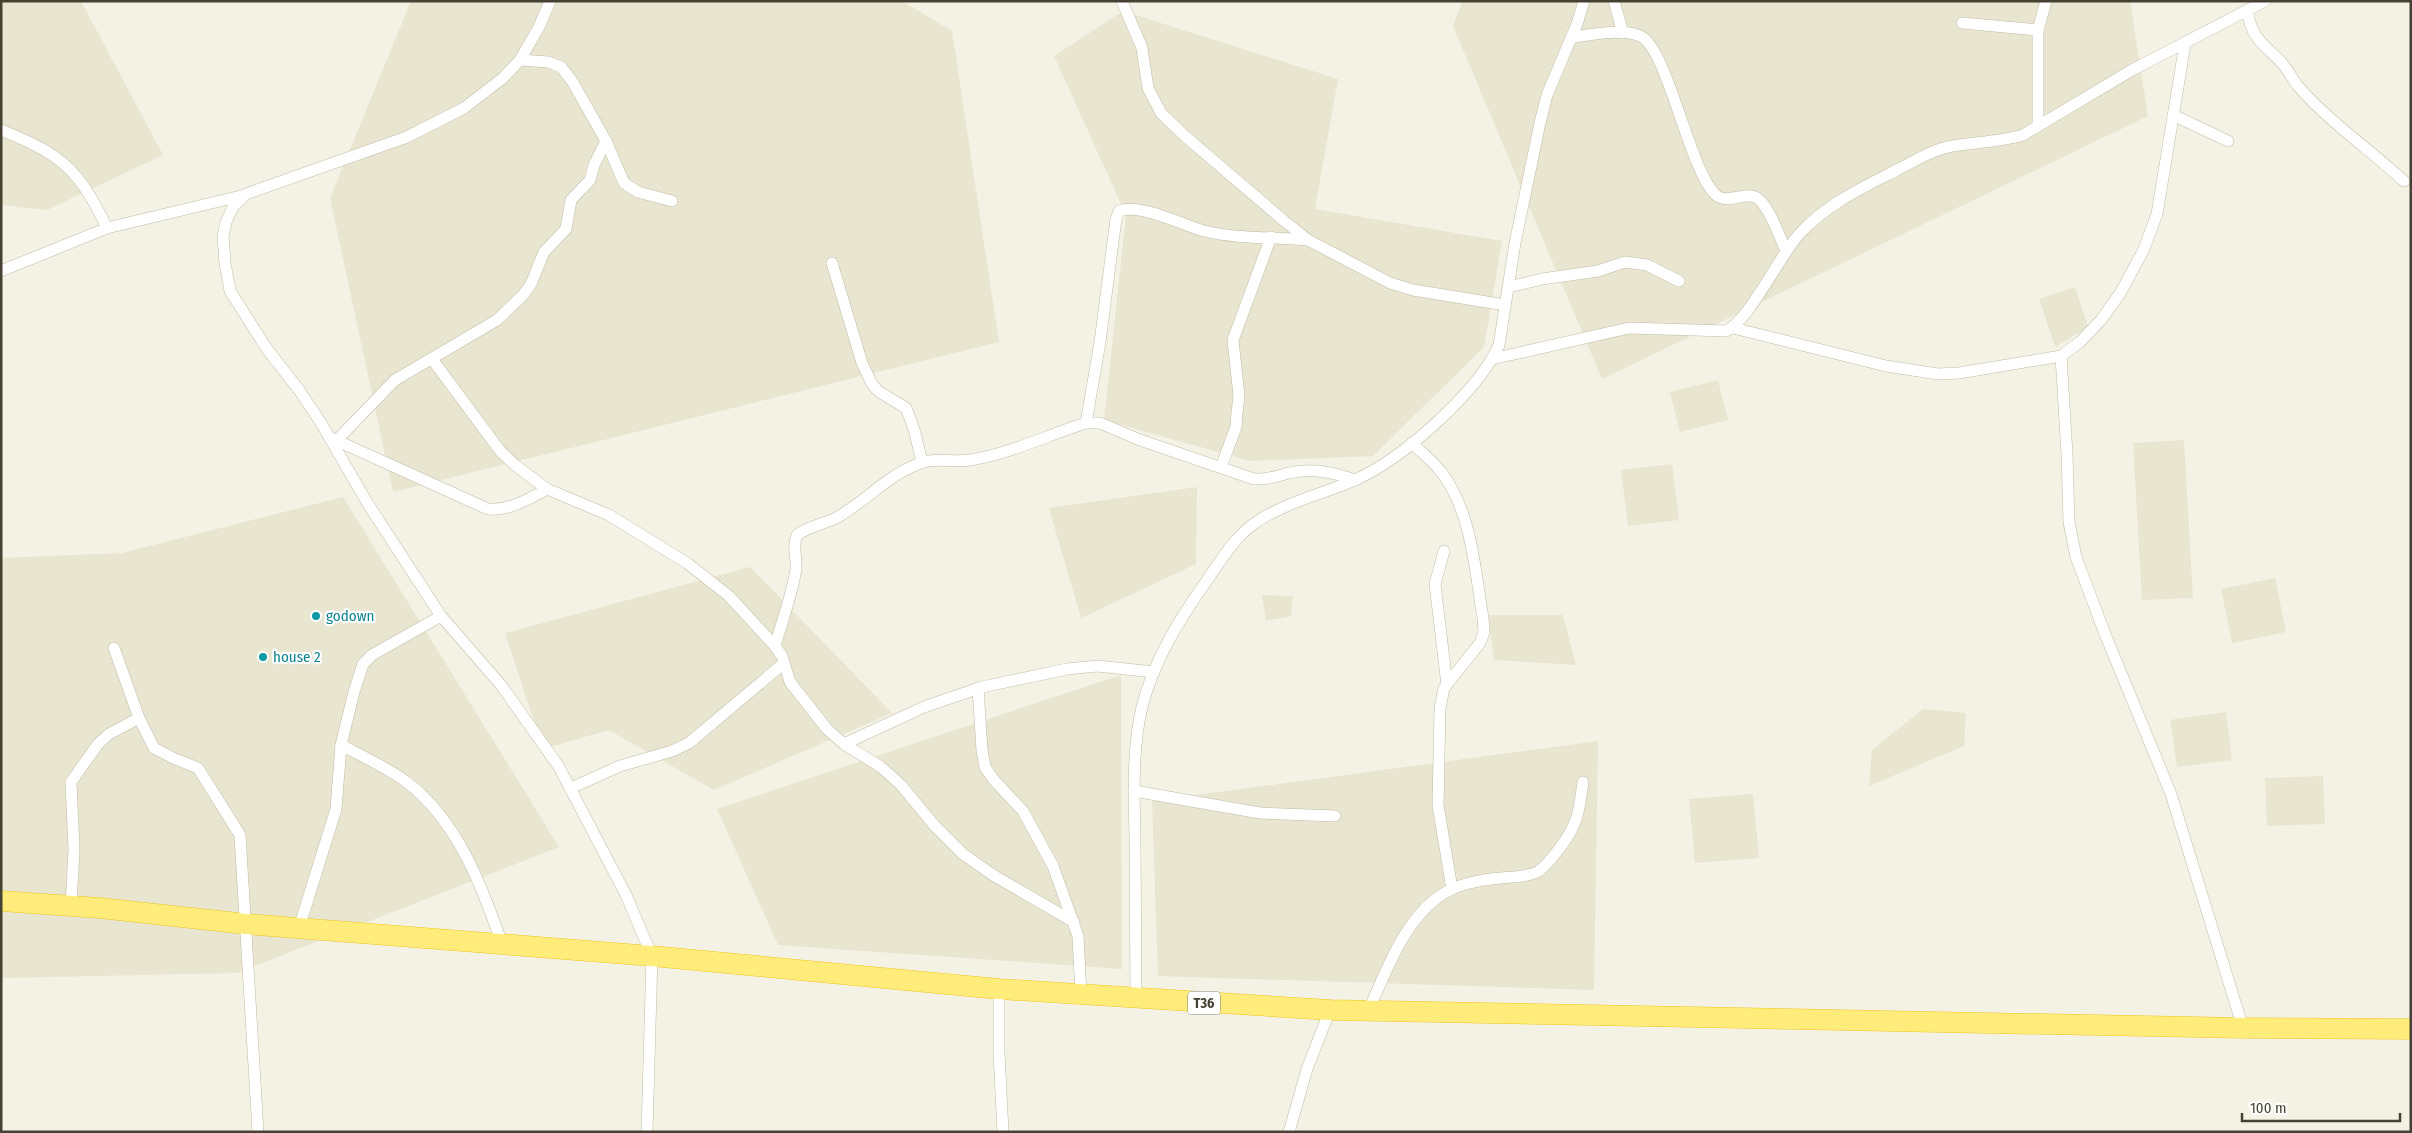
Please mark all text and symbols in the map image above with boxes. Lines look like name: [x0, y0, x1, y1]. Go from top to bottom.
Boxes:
place label: godown: [326, 607, 374, 625]
marker: godown: [310, 610, 322, 622]
place label: house 2: [273, 648, 321, 666]
marker: house 2: [257, 651, 269, 663]
road number: T36: [1188, 991, 1220, 1014]
scale bar: [2242, 1090, 2400, 1122]
text: 100 m: [2250, 1099, 2287, 1117]

